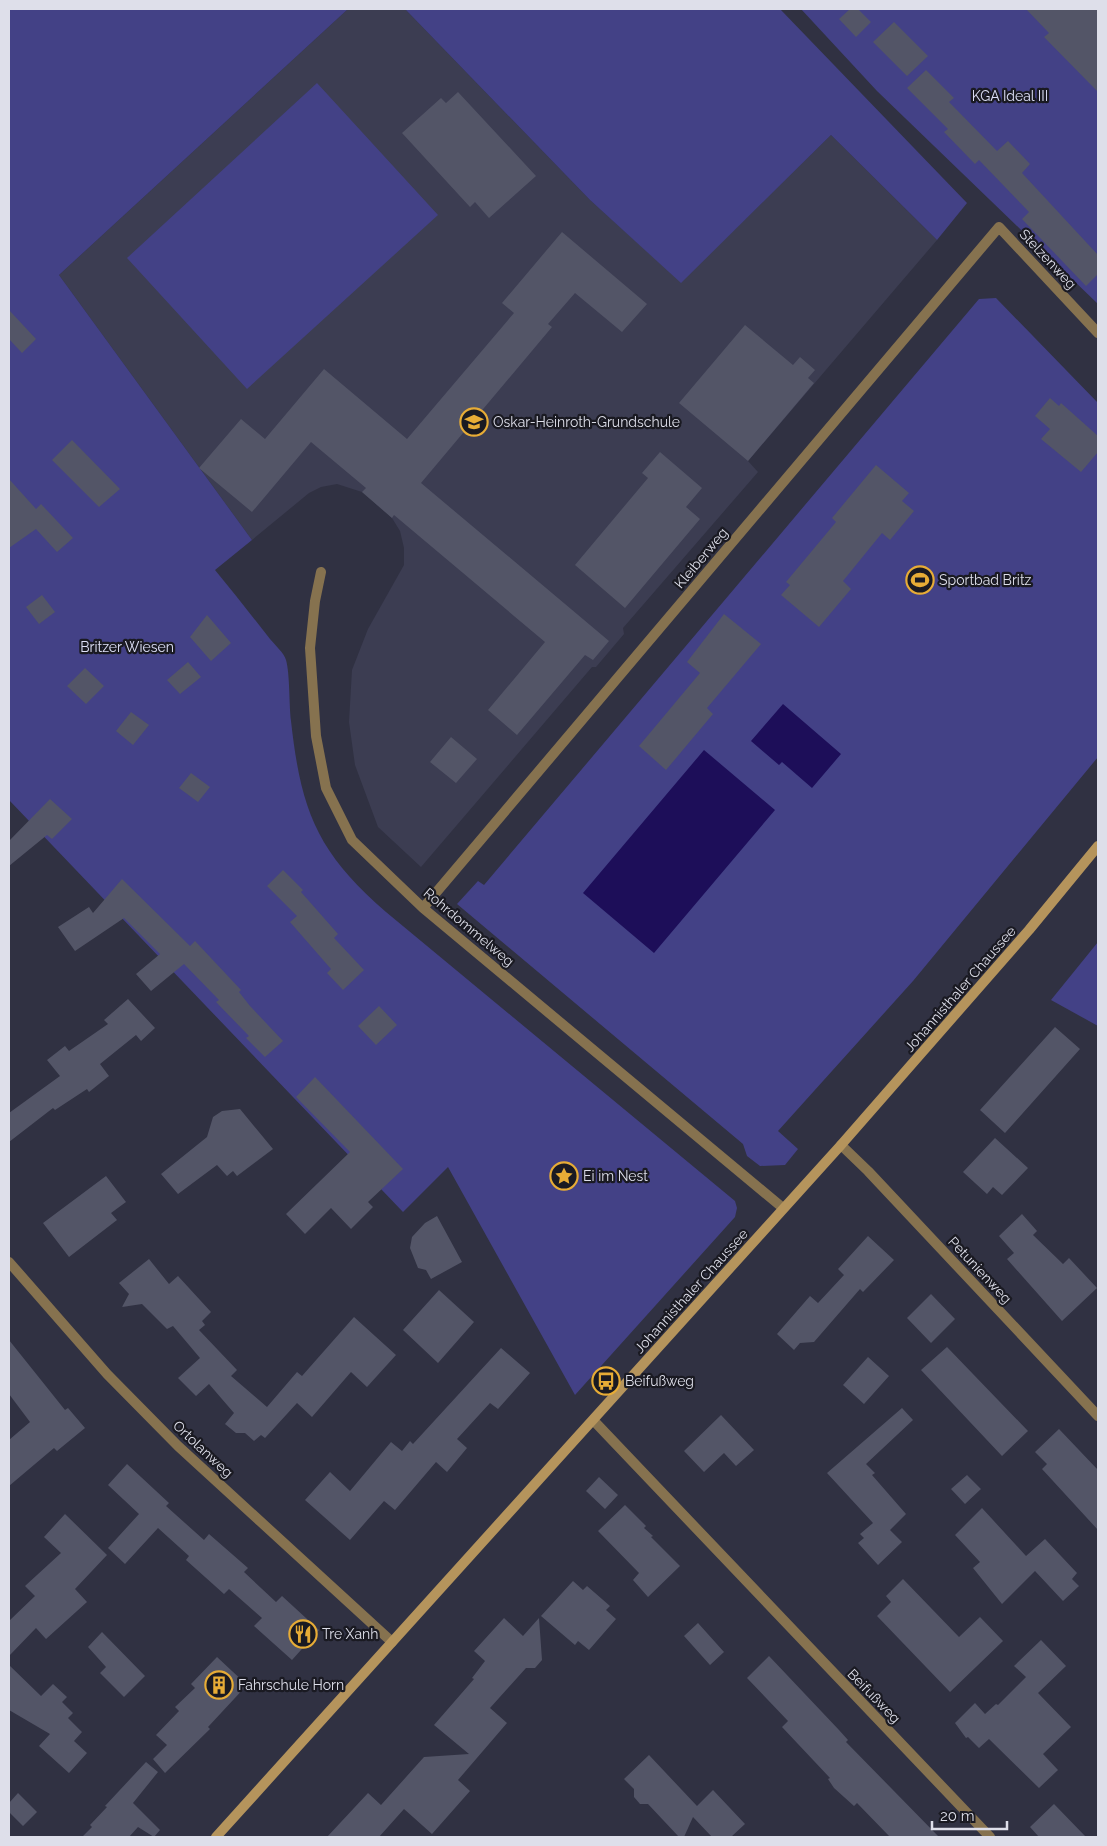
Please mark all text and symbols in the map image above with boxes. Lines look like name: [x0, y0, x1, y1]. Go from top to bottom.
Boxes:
park label: KGA Ideal III: [972, 88, 1048, 104]
street label: Stelzenweg: [1016, 226, 1080, 292]
school or university icon: Oskar-Heinroth-Grundschule: [459, 407, 489, 437]
place label: Oskar-Heinroth-Grundschule: [493, 414, 680, 430]
street label: Kleiberweg: [671, 525, 731, 591]
sports icon: Sportbad Britz: [905, 565, 935, 595]
place label: Sportbad Britz: [939, 572, 1032, 588]
park label: Britzer Wiesen: [80, 639, 174, 655]
street label: Rohrdommelweg: [421, 885, 517, 969]
street label: Johannisthaler Chaussee: [901, 923, 1019, 1055]
place icon: Ei im Nest: [549, 1161, 579, 1191]
place label: Ei im Nest: [583, 1168, 648, 1184]
street label: Johannisthaler Chaussee: [631, 1226, 751, 1356]
street label: Petunienweg: [945, 1233, 1015, 1307]
bus stop icon: Beifußweg: [591, 1366, 621, 1396]
place label: Beifußweg: [625, 1373, 694, 1389]
street label: Ortolanweg: [170, 1417, 236, 1481]
restaurant icon: Tre Xanh: [288, 1619, 318, 1649]
place label: Tre Xanh: [322, 1626, 378, 1642]
street label: Beifußweg: [844, 1666, 904, 1726]
building icon: Fahrschule Horn: [204, 1670, 234, 1700]
place label: Fahrschule Horn: [238, 1677, 344, 1693]
scale bar: [932, 1798, 1007, 1830]
text: 20 m: [940, 1807, 975, 1825]

